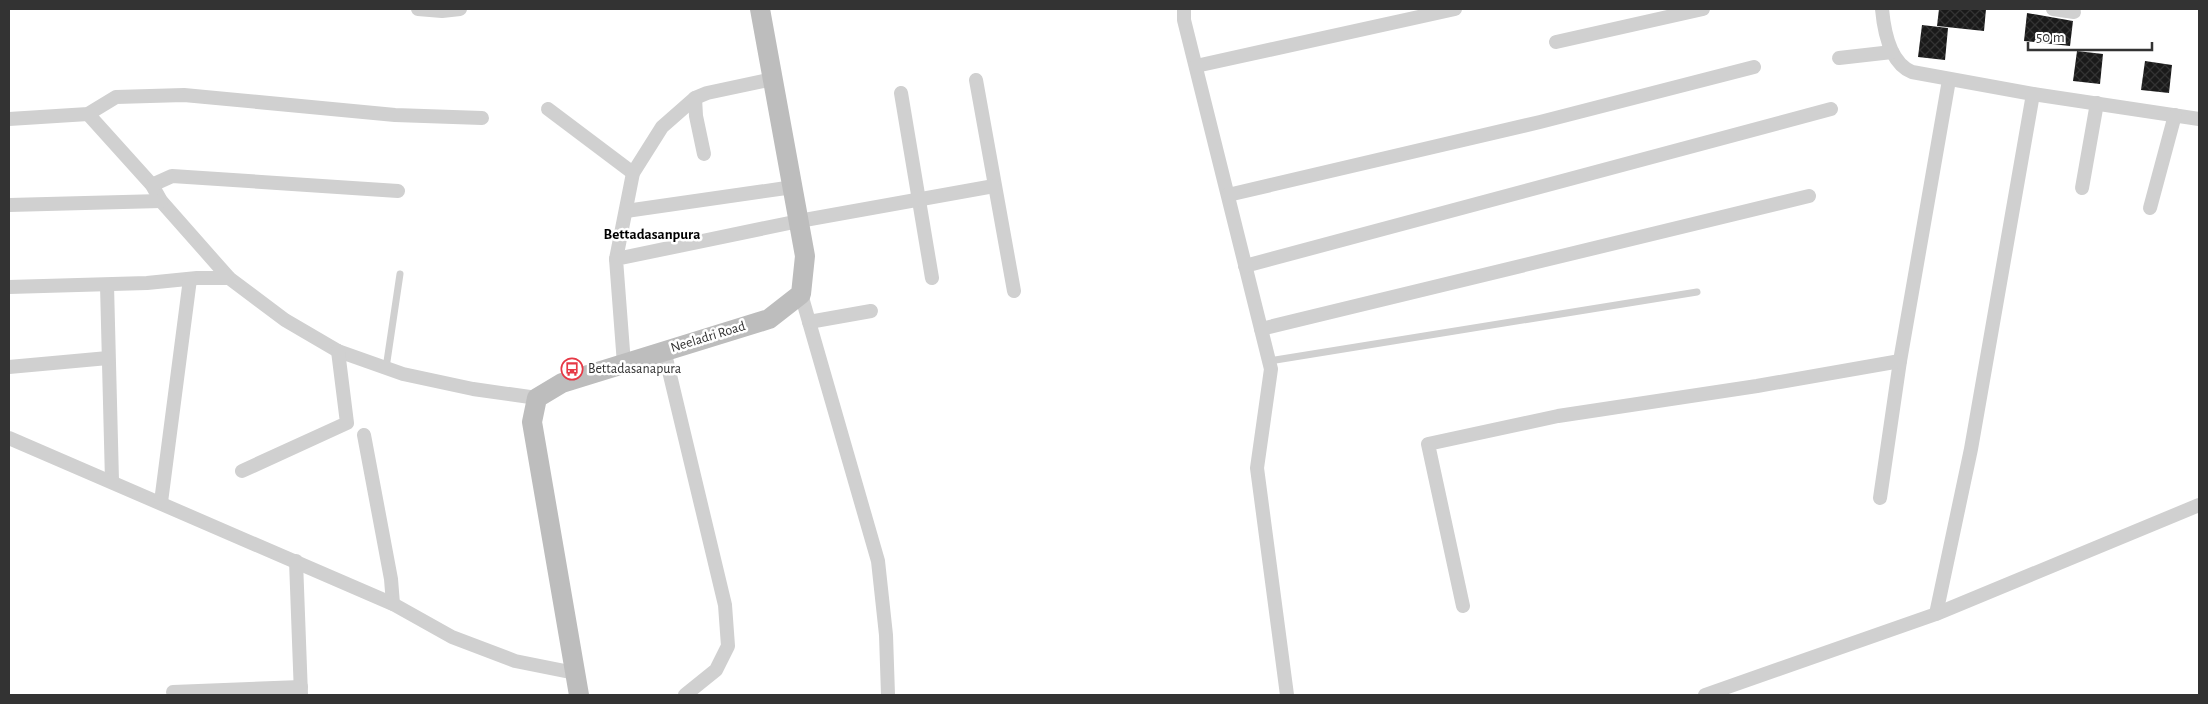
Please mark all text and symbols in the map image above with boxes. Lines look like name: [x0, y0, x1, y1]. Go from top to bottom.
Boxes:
scale bar: [2028, 20, 2152, 52]
text: 50 m: [2036, 30, 2065, 45]
district label: Bettadasanpura: [604, 227, 700, 242]
street label: Neeladri Road: [669, 319, 747, 355]
bus stop icon: Bettadasanapura: [560, 357, 584, 381]
place label: Bettadasanapura: [588, 362, 682, 376]

